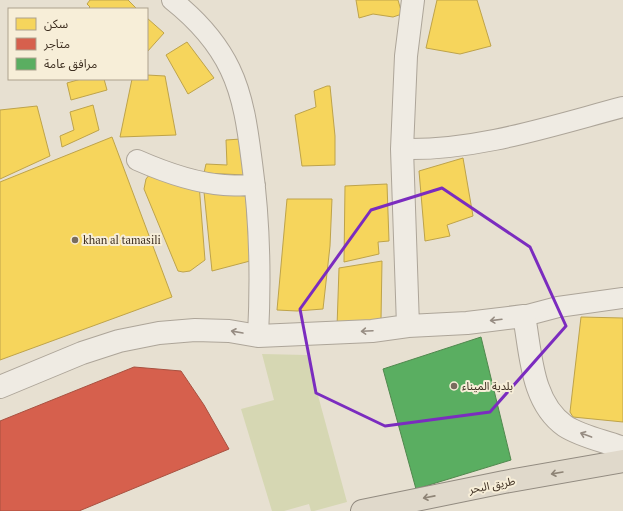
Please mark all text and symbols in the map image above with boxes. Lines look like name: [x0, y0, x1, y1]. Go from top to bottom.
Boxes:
legend: [8, 8, 148, 80]
text: سكن: [44, 16, 68, 31]
text: متاجر: [43, 36, 70, 51]
text: مرافق عامة: [44, 56, 97, 72]
place label: khan al tamasili: [83, 233, 161, 247]
marker: khan al tamasili: [70, 235, 80, 245]
one-way arrow: [490, 316, 503, 324]
one-way arrow: [361, 327, 374, 335]
one-way arrow: [231, 328, 244, 336]
place label: بلدية الميناء: [462, 379, 513, 393]
marker: بلدية الميناء: [449, 381, 459, 391]
one-way arrow: [581, 430, 593, 438]
one-way arrow: [551, 469, 564, 477]
street label: طريق البحر: [467, 474, 516, 497]
one-way arrow: [423, 494, 436, 502]

